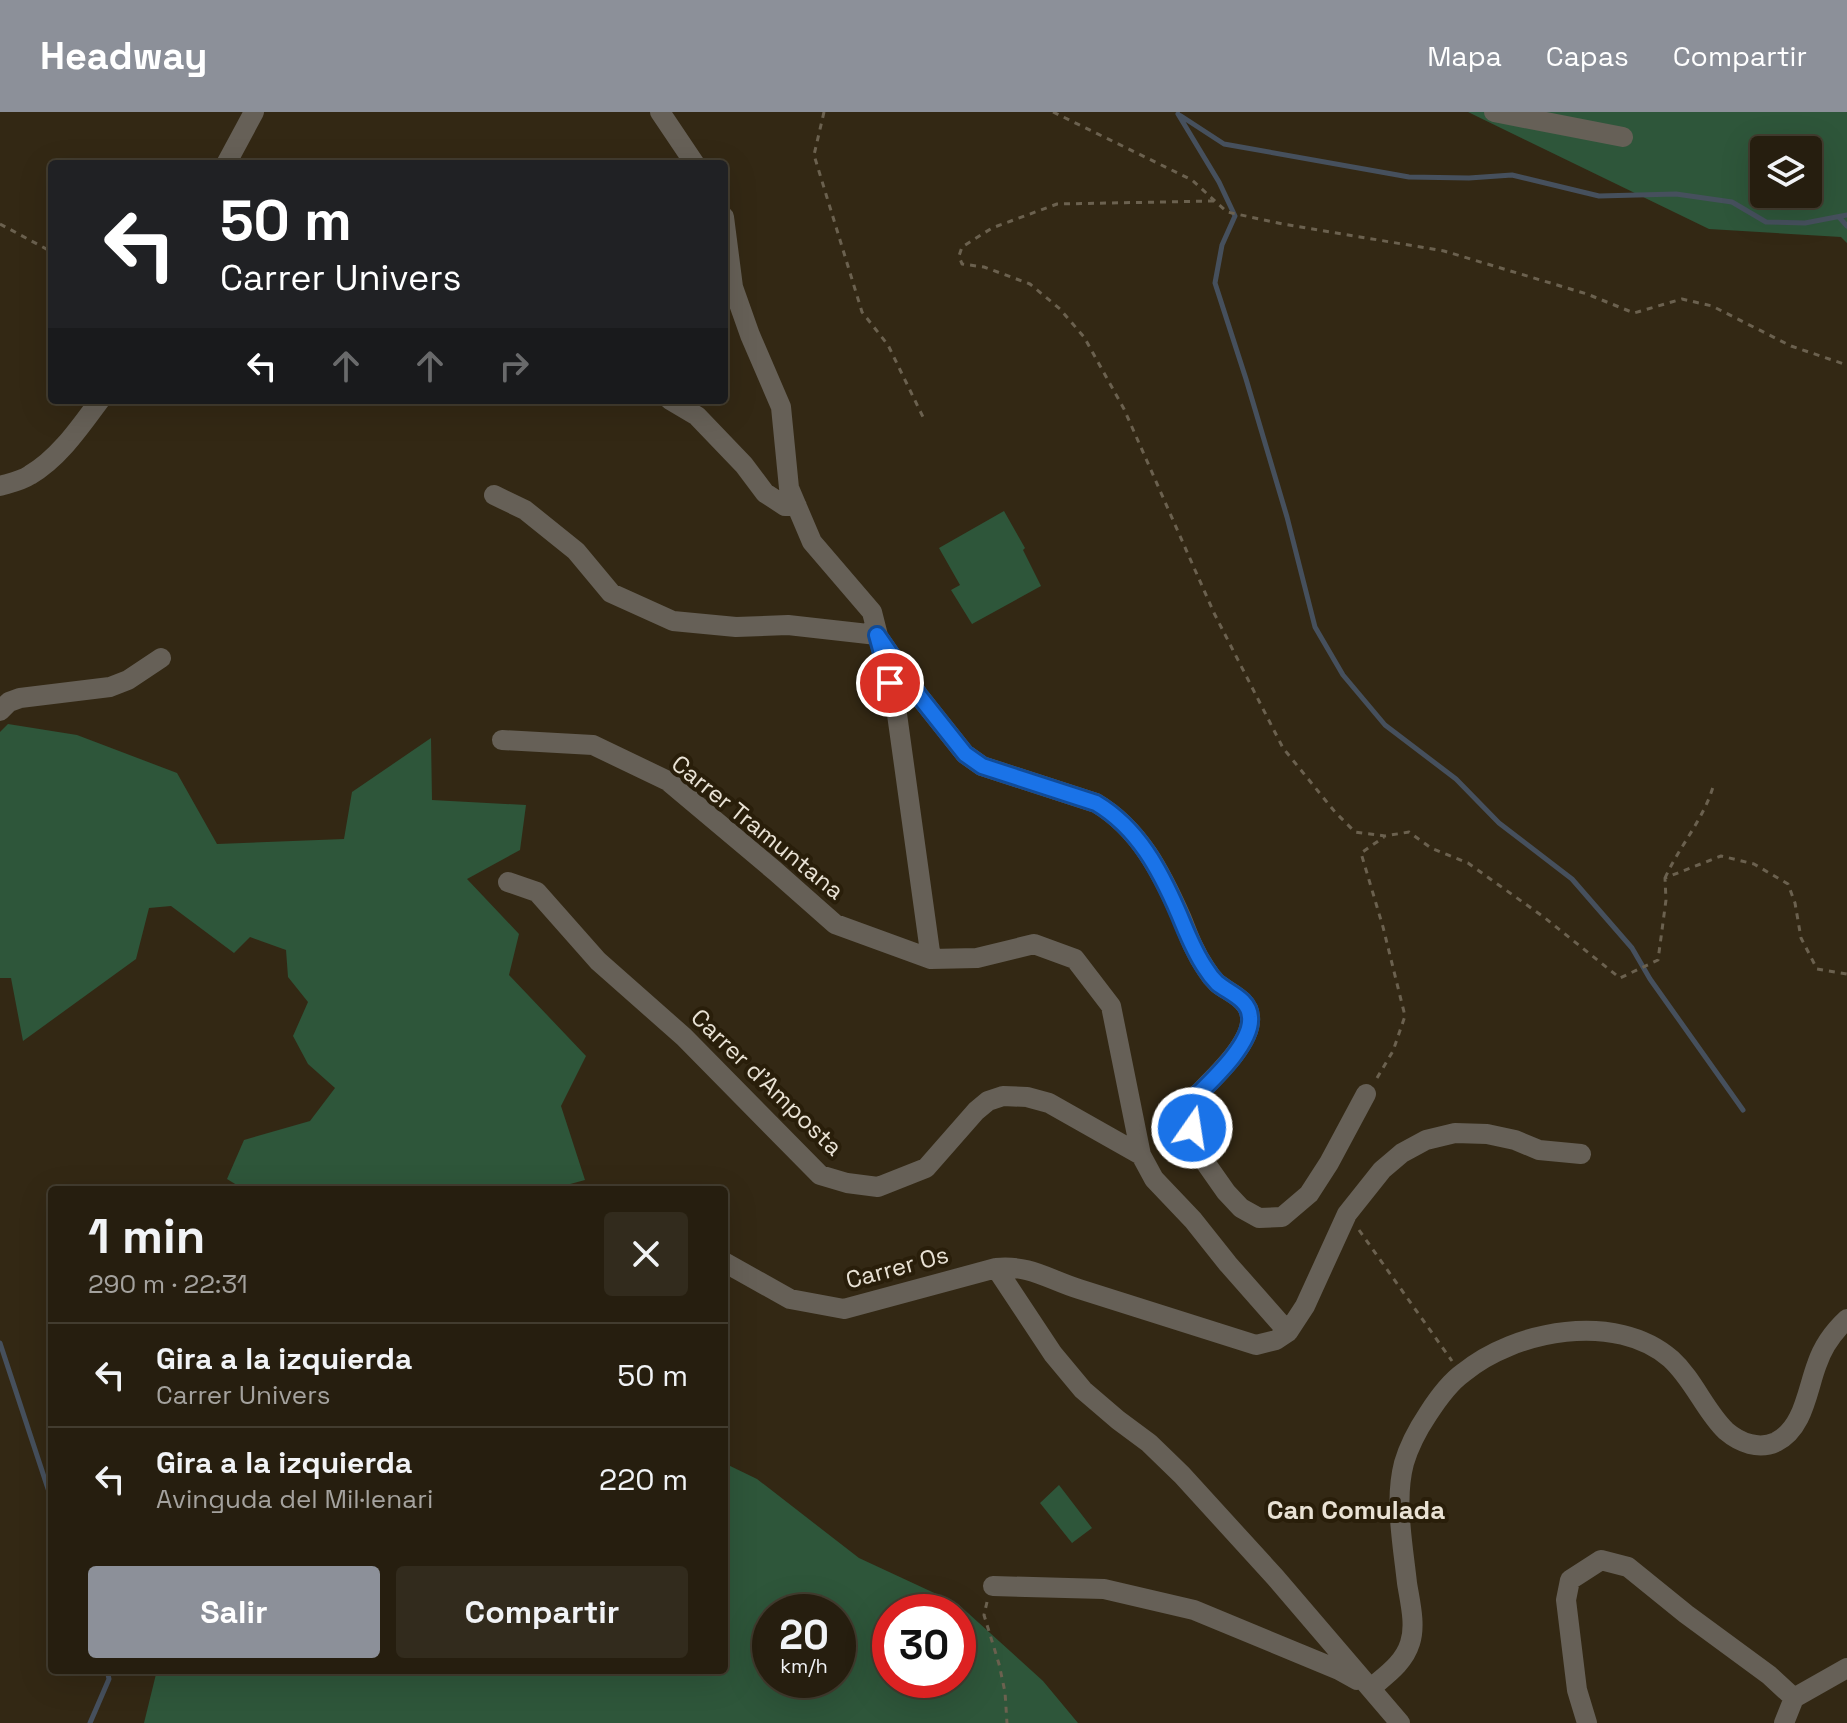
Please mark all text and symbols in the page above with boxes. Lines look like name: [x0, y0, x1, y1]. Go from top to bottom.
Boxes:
text: Headway: [40, 32, 207, 80]
text: Mapa: [1427, 38, 1502, 74]
text: Capas: [1546, 38, 1629, 74]
text: Compartir: [1673, 38, 1807, 74]
map controls: [1750, 136, 1822, 208]
button: layers: [1750, 136, 1822, 208]
text: 50 m: [220, 185, 352, 256]
icon: left: [88, 192, 192, 296]
text: Carrer Univers: [220, 255, 461, 301]
icon: left: [240, 344, 284, 388]
icon: ahead: [324, 344, 368, 388]
icon: ahead: [408, 344, 452, 388]
icon: right: [492, 344, 536, 388]
pin: [856, 649, 924, 717]
icon: arrive: [868, 661, 912, 705]
street label: Carrer Tramuntana: [665, 748, 851, 906]
street label: Carrer d'Amposta: [685, 1002, 849, 1162]
position arrow: [1150, 1086, 1234, 1170]
text: 1 min: [88, 1206, 205, 1267]
button: close: [604, 1212, 688, 1296]
street label: Carrer Os: [842, 1238, 952, 1296]
text: 290 m · 22:31: [88, 1267, 248, 1301]
text: Gira a la izquierda: [156, 1339, 412, 1378]
icon: left: [88, 1353, 132, 1397]
text: 50 m: [617, 1356, 688, 1395]
text: Carrer Univers: [156, 1378, 330, 1412]
text: Gira a la izquierda: [156, 1443, 412, 1482]
icon: left: [88, 1457, 132, 1501]
text: 220 m: [599, 1460, 688, 1499]
text: Avinguda del Mil·lenari: [156, 1482, 433, 1516]
district label: Can Comulada: [1267, 1493, 1445, 1527]
button: Salir: [88, 1566, 380, 1658]
button: Compartir: [396, 1566, 688, 1658]
speed limit sign: 30: [872, 1594, 976, 1698]
text: 20: [779, 1610, 829, 1661]
text: km/h: [780, 1653, 828, 1679]

